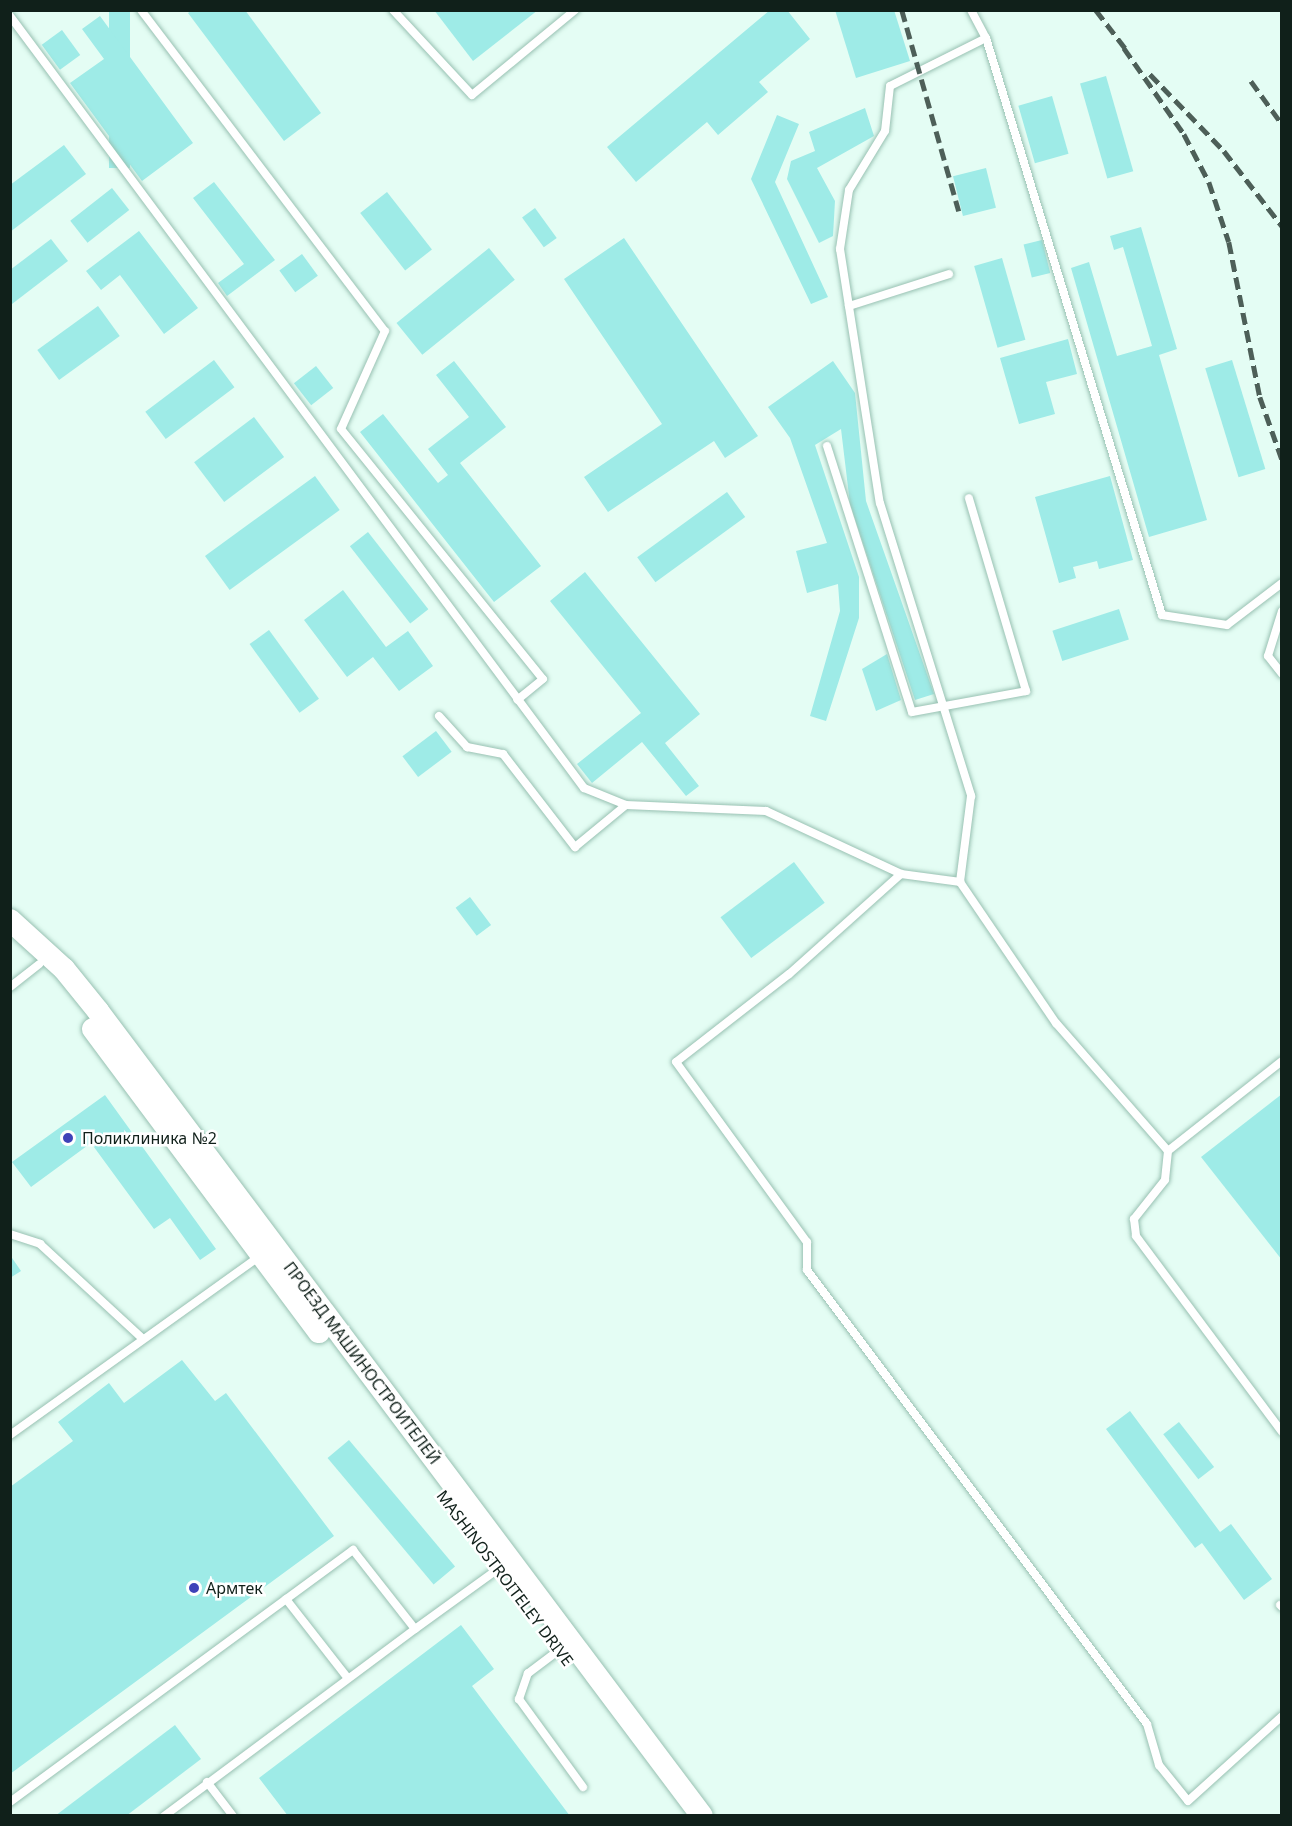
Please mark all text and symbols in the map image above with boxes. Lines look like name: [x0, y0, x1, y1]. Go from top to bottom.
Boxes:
place label: Поликлиника №2: [82, 1128, 217, 1148]
marker: Поликлиника №2: [59, 1129, 77, 1147]
street label: ПРОЕЗД МАШИНОСТРОИТЕЛЕЙ: [280, 1258, 444, 1468]
street label: MASHINOSTROITELEY DRIVE: [433, 1486, 577, 1670]
place label: Армтек: [206, 1578, 263, 1598]
marker: Армтек: [187, 1581, 201, 1595]

